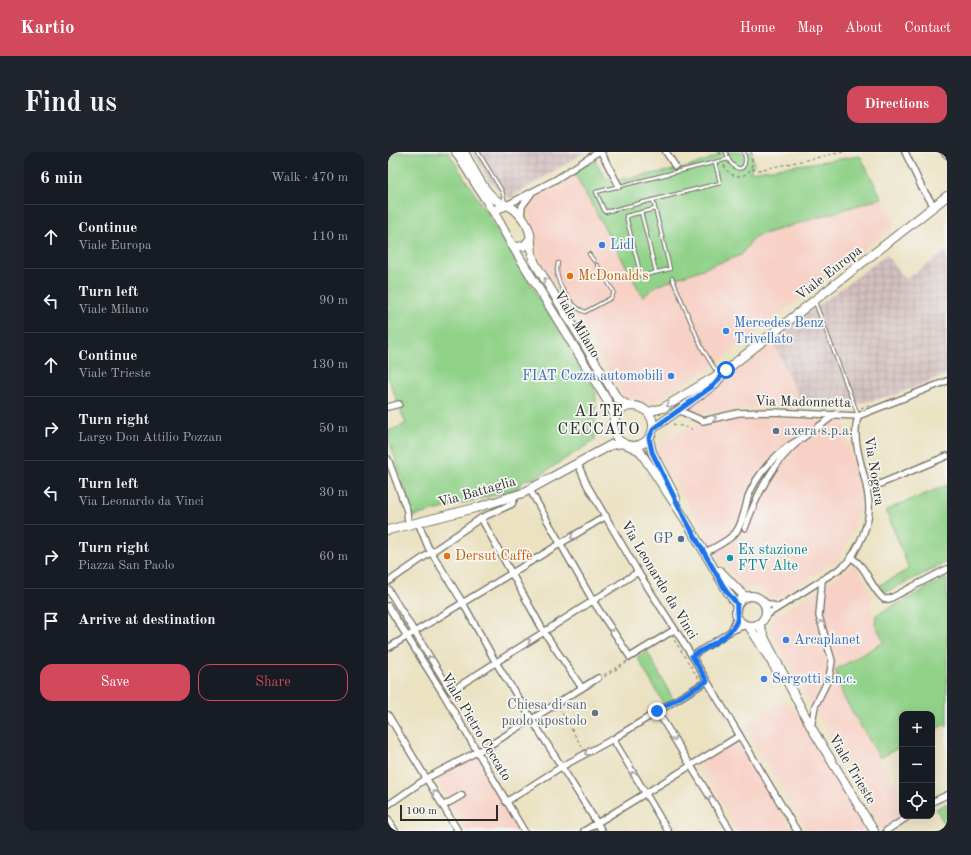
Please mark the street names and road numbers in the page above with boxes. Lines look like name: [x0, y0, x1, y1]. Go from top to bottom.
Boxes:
street label: Viale Europa: [794, 243, 865, 303]
street label: Viale Milano: [551, 288, 603, 360]
street label: Via Madonnetta: [755, 394, 851, 410]
street label: Via Nogara: [862, 435, 886, 507]
street label: Via Battaglia: [437, 474, 518, 510]
street label: Via Leonardo da Vinci: [618, 518, 700, 642]
street label: Viale Pietro Ceccato: [438, 671, 514, 783]
street label: Viale Trieste: [826, 732, 878, 806]

